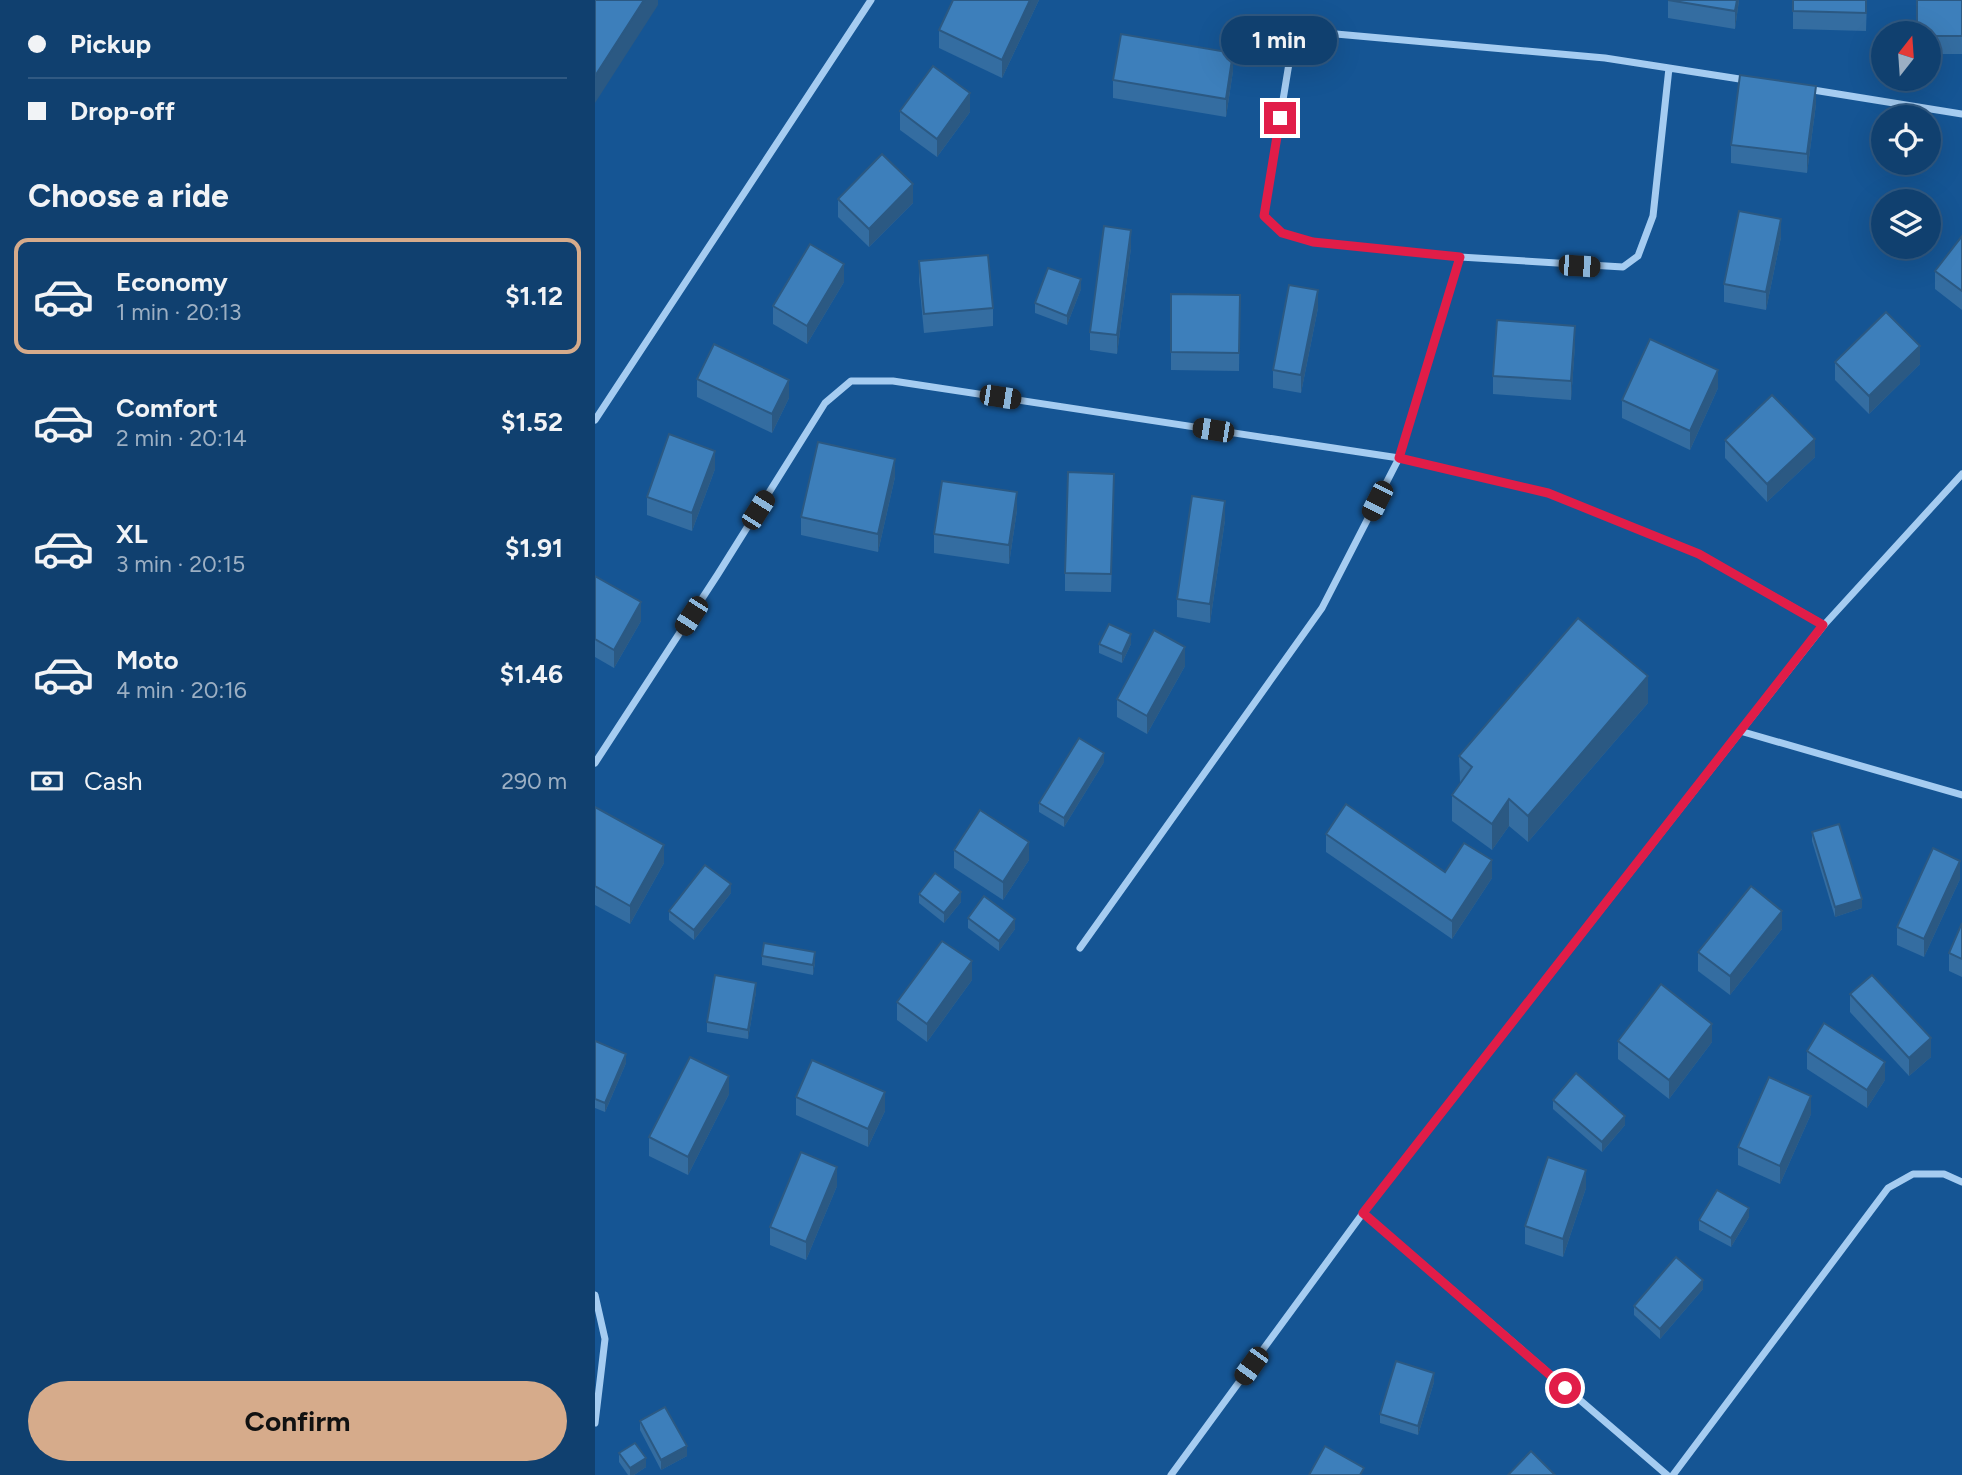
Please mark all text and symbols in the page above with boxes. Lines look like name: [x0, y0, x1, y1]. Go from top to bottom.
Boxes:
callout: 1 min: [1222, 17, 1338, 66]
north arrow: [1871, 21, 1941, 91]
map controls: [1871, 21, 1941, 259]
text: 1 min: [1252, 26, 1306, 54]
text: Pickup: [70, 28, 151, 60]
text: Drop-off: [70, 95, 175, 127]
route end: [1264, 102, 1296, 134]
button: locate: [1871, 105, 1941, 175]
text: Choose a ride: [28, 177, 229, 215]
button: layers: [1871, 189, 1941, 259]
car: [1558, 254, 1601, 278]
icon: car: [32, 265, 95, 328]
text: Economy: [116, 266, 228, 298]
text: $1.12: [505, 280, 563, 312]
text: 1 min · 20:13: [116, 298, 242, 326]
car: [978, 383, 1023, 411]
icon: car: [32, 391, 95, 454]
text: Comfort: [116, 392, 218, 424]
text: $1.52: [501, 406, 563, 438]
car: [1191, 416, 1236, 444]
text: 2 min · 20:14: [116, 424, 247, 452]
car: [1359, 478, 1396, 524]
car: [738, 487, 779, 533]
icon: car: [32, 517, 95, 580]
text: XL: [116, 518, 148, 550]
text: $1.91: [505, 532, 563, 564]
text: 3 min · 20:15: [116, 550, 245, 578]
car: [671, 593, 712, 639]
icon: car: [32, 643, 95, 706]
text: Moto: [116, 644, 179, 676]
text: $1.46: [500, 658, 563, 690]
text: 4 min · 20:16: [116, 676, 247, 704]
icon: cash: [28, 762, 66, 800]
text: Cash: [84, 765, 143, 797]
text: 290 m: [501, 767, 567, 795]
car: [1231, 1343, 1272, 1389]
route start: [1549, 1372, 1581, 1404]
button: Confirm: [28, 1381, 567, 1461]

